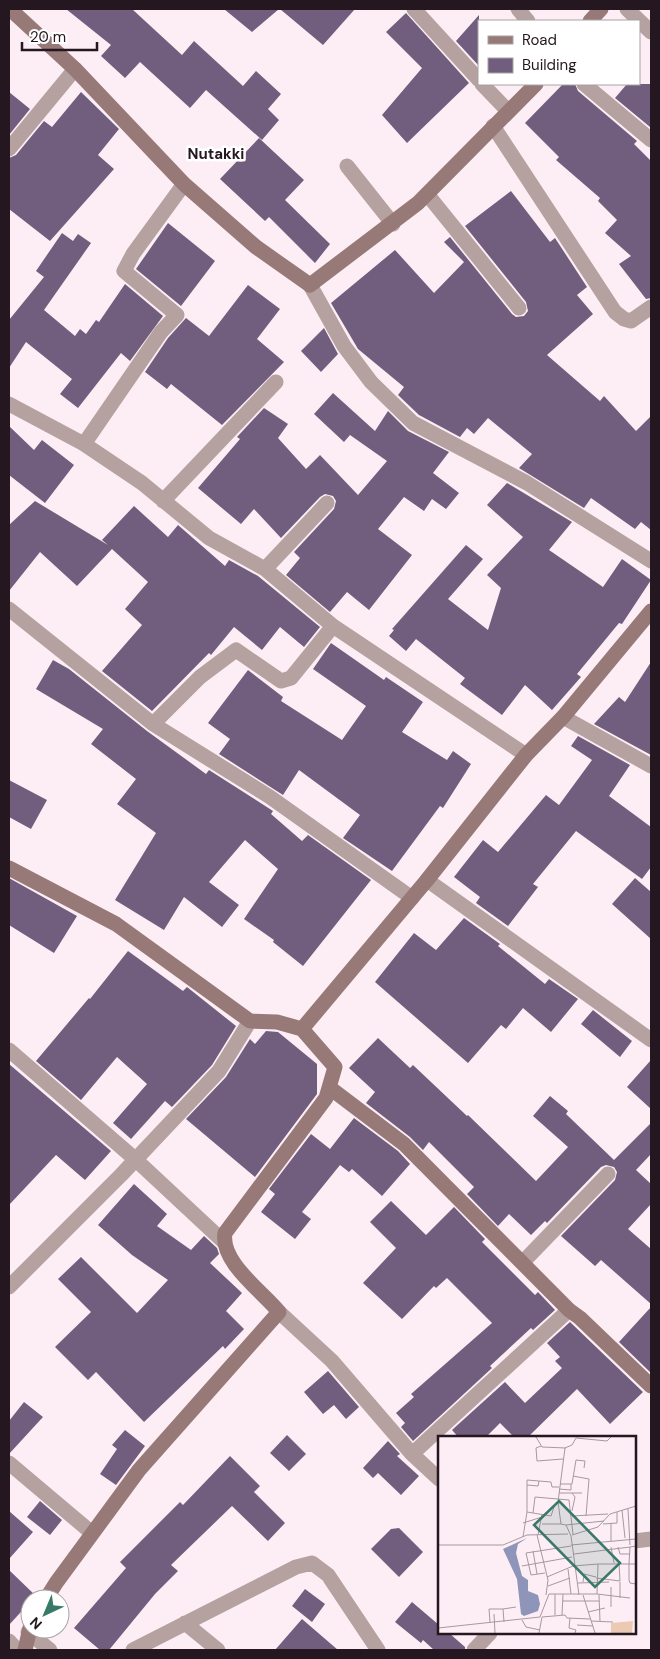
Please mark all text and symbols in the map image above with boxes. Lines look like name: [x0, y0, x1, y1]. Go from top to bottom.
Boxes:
scale bar: [22, 20, 98, 52]
legend: [478, 20, 640, 85]
text: 20 m: [30, 27, 66, 47]
text: Road: [522, 30, 557, 50]
text: Building: [522, 55, 577, 75]
district label: Nutakki: [188, 144, 244, 164]
inset map: [438, 1436, 635, 1634]
north arrow: [20, 1589, 70, 1639]
text: N: [26, 1613, 46, 1633]

